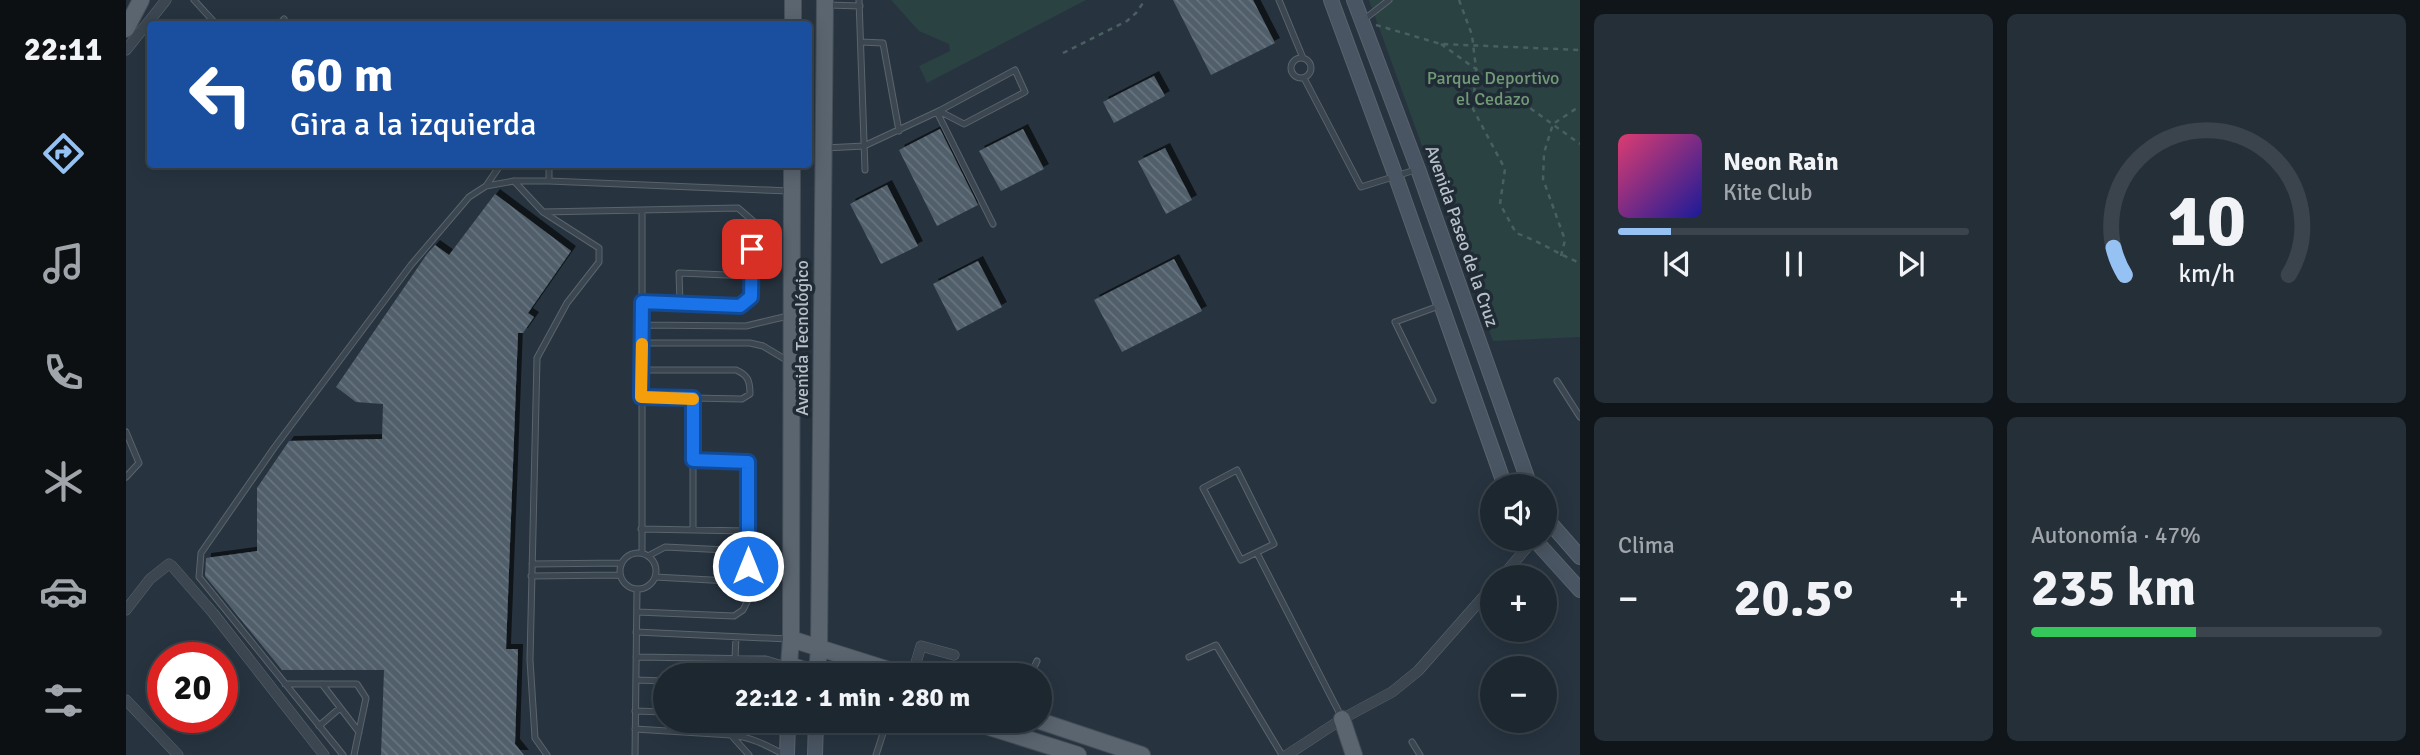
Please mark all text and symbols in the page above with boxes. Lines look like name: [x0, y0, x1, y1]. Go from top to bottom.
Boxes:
text: 22:11: [24, 30, 102, 69]
text: 60 m: [290, 45, 393, 105]
icon: left: [175, 49, 266, 140]
park label: Parque Deportivo el Cedazo: [1427, 67, 1559, 110]
text: Gira a la izquierda: [290, 105, 537, 144]
icon: directions: [39, 129, 88, 178]
street label: Avenida Paseo de la Cruz: [1421, 142, 1503, 330]
text: Neon Rain: [1723, 146, 1839, 178]
text: 10: [2167, 177, 2246, 266]
text: Kite Club: [1723, 178, 1812, 207]
pin: [722, 219, 782, 279]
icon: arrive: [733, 230, 771, 268]
icon: music: [39, 239, 88, 288]
icon: previous: [1658, 245, 1696, 283]
icon: pause: [1775, 245, 1813, 283]
icon: next: [1892, 245, 1930, 283]
text: km/h: [2178, 258, 2235, 289]
street label: Avenida Tecnológico: [791, 260, 813, 416]
icon: phone: [39, 348, 88, 397]
icon: climate: [39, 457, 88, 506]
map controls: [1480, 474, 1557, 733]
button: sound: [1480, 474, 1557, 551]
text: Autonomía · 47%: [2031, 521, 2201, 550]
position arrow: [711, 529, 785, 603]
text: Clima: [1618, 531, 1675, 560]
text: 235 km: [2031, 556, 2196, 620]
button: +: [1480, 565, 1557, 642]
text: 20.5°: [1734, 566, 1853, 630]
icon: car: [39, 567, 88, 616]
text: −: [1618, 575, 1639, 622]
text: +: [1948, 575, 1969, 622]
speed limit sign: 20: [147, 642, 238, 733]
button: −: [1480, 656, 1557, 733]
icon: filters: [39, 676, 88, 725]
text: 22:12 · 1 min · 280 m: [735, 682, 970, 714]

